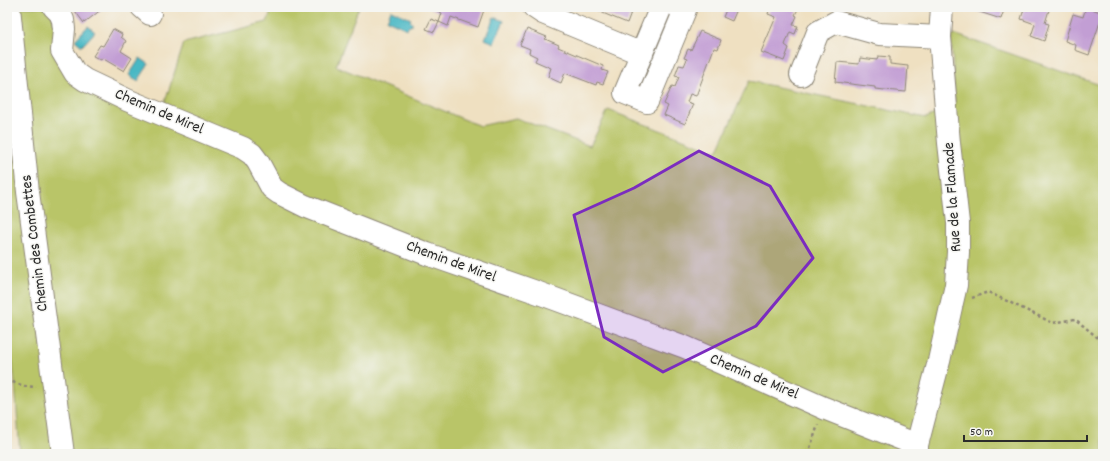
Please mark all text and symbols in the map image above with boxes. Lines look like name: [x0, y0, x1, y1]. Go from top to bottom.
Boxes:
street label: Chemin de Mirel: [111, 83, 207, 141]
street label: Rue de la Flamade: [938, 141, 968, 253]
street label: Chemin des Combettes: [15, 173, 55, 313]
street label: Chemin de Mirel: [403, 235, 500, 289]
street label: Chemin de Mirel: [706, 348, 802, 406]
scale bar: [964, 417, 1087, 443]
text: 50 m: [970, 424, 993, 441]

